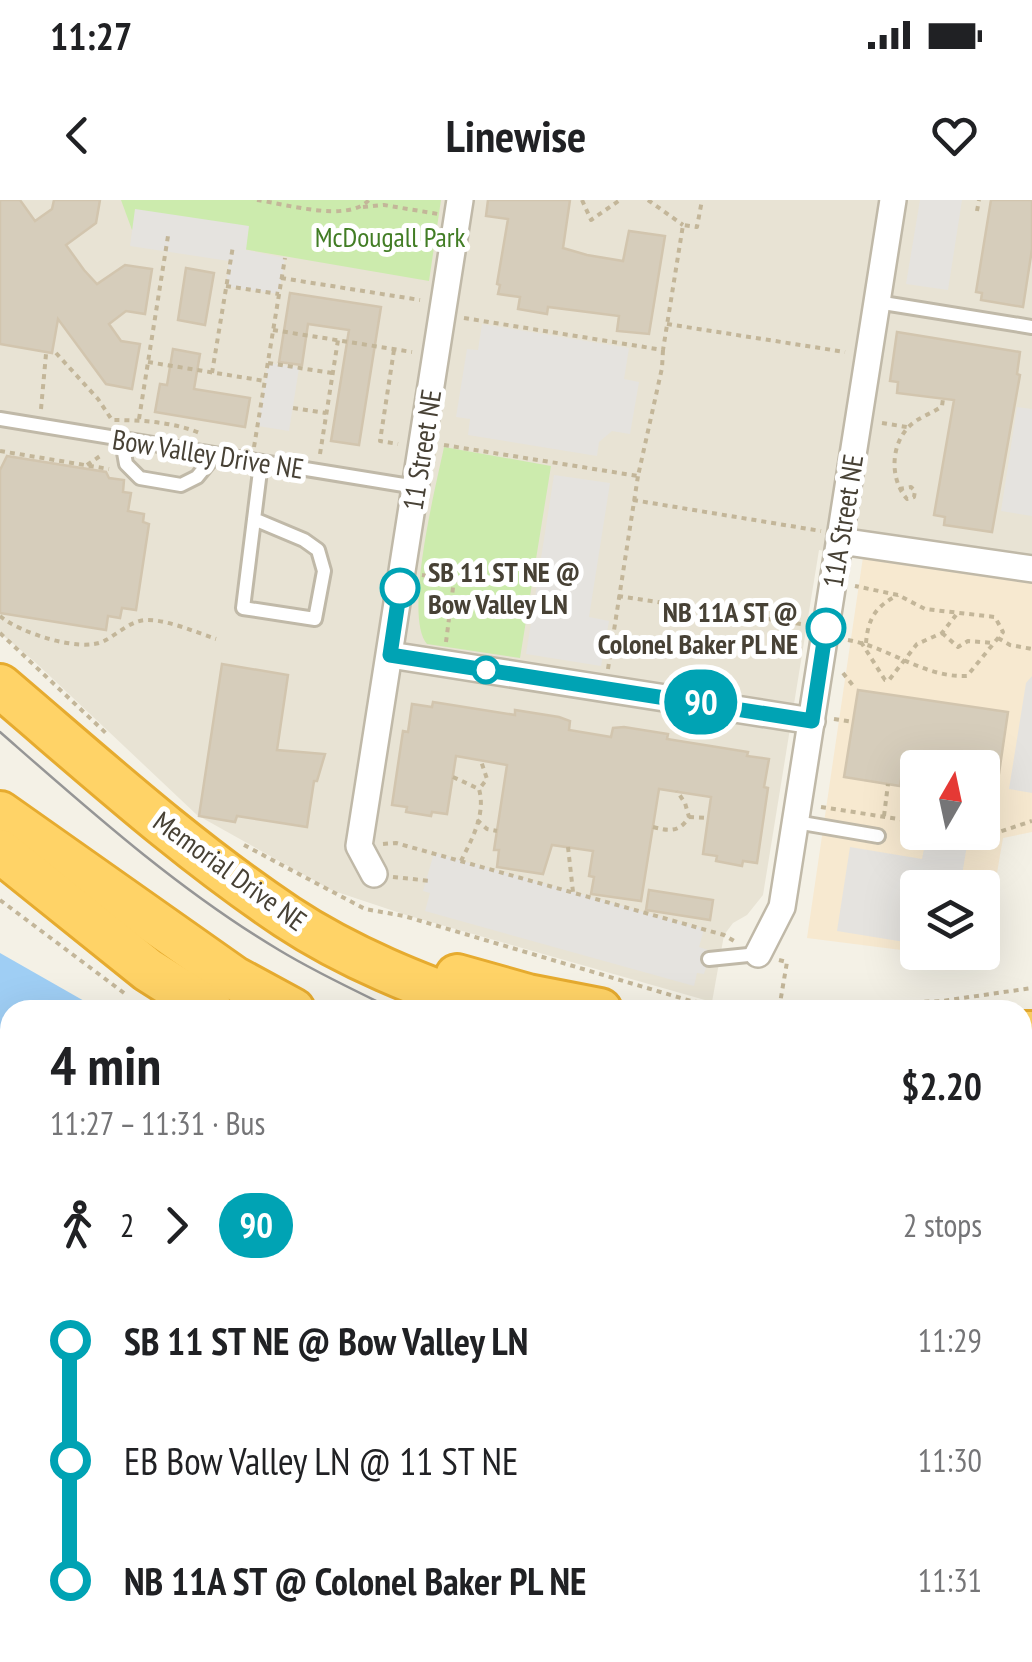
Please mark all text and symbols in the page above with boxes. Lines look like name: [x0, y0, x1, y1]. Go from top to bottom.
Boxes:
text: 11:27: [50, 11, 132, 60]
text: Linewise: [446, 106, 586, 164]
icon: back: [50, 108, 105, 163]
icon: heart: [927, 108, 982, 163]
park label: McDougall Park: [315, 218, 465, 255]
street label: 11 Street NE: [394, 387, 449, 513]
street label: Bow Valley Drive NE: [110, 420, 306, 487]
street label: 11A Street NE: [814, 452, 871, 590]
place label: SB 11 ST NE @ Bow Valley LN: [428, 553, 580, 622]
marker: SB 11 ST NE @ Bow Valley LN: [381, 569, 419, 607]
place label: NB 11A ST @ Colonel Baker PL NE: [598, 593, 798, 662]
marker: NB 11A ST @ Colonel Baker PL NE: [807, 609, 845, 647]
unlabelled marker: [473, 657, 499, 683]
line badge: 90: [656, 670, 746, 734]
text: 90: [684, 679, 718, 725]
north arrow: [900, 750, 1000, 850]
map controls: [900, 750, 1000, 970]
street label: Memorial Drive NE: [146, 802, 314, 939]
button: layers: [900, 870, 1000, 970]
text: 4 min: [50, 1029, 161, 1100]
text: $2.20: [901, 1061, 982, 1110]
text: 11:27 – 11:31 · Bus: [50, 1102, 265, 1144]
icon: walk: [50, 1198, 105, 1253]
icon: forward: [149, 1198, 204, 1253]
text: 90: [239, 1202, 273, 1248]
text: 2: [120, 1204, 134, 1246]
text: 2 stops: [903, 1204, 982, 1246]
text: SB 11 ST NE @ Bow Valley LN: [124, 1316, 528, 1365]
text: 11:29: [918, 1319, 982, 1361]
text: EB Bow Valley LN @ 11 ST NE: [124, 1436, 518, 1485]
text: 11:30: [918, 1439, 982, 1481]
text: NB 11A ST @ Colonel Baker PL NE: [124, 1556, 586, 1605]
text: 11:31: [918, 1559, 982, 1601]

